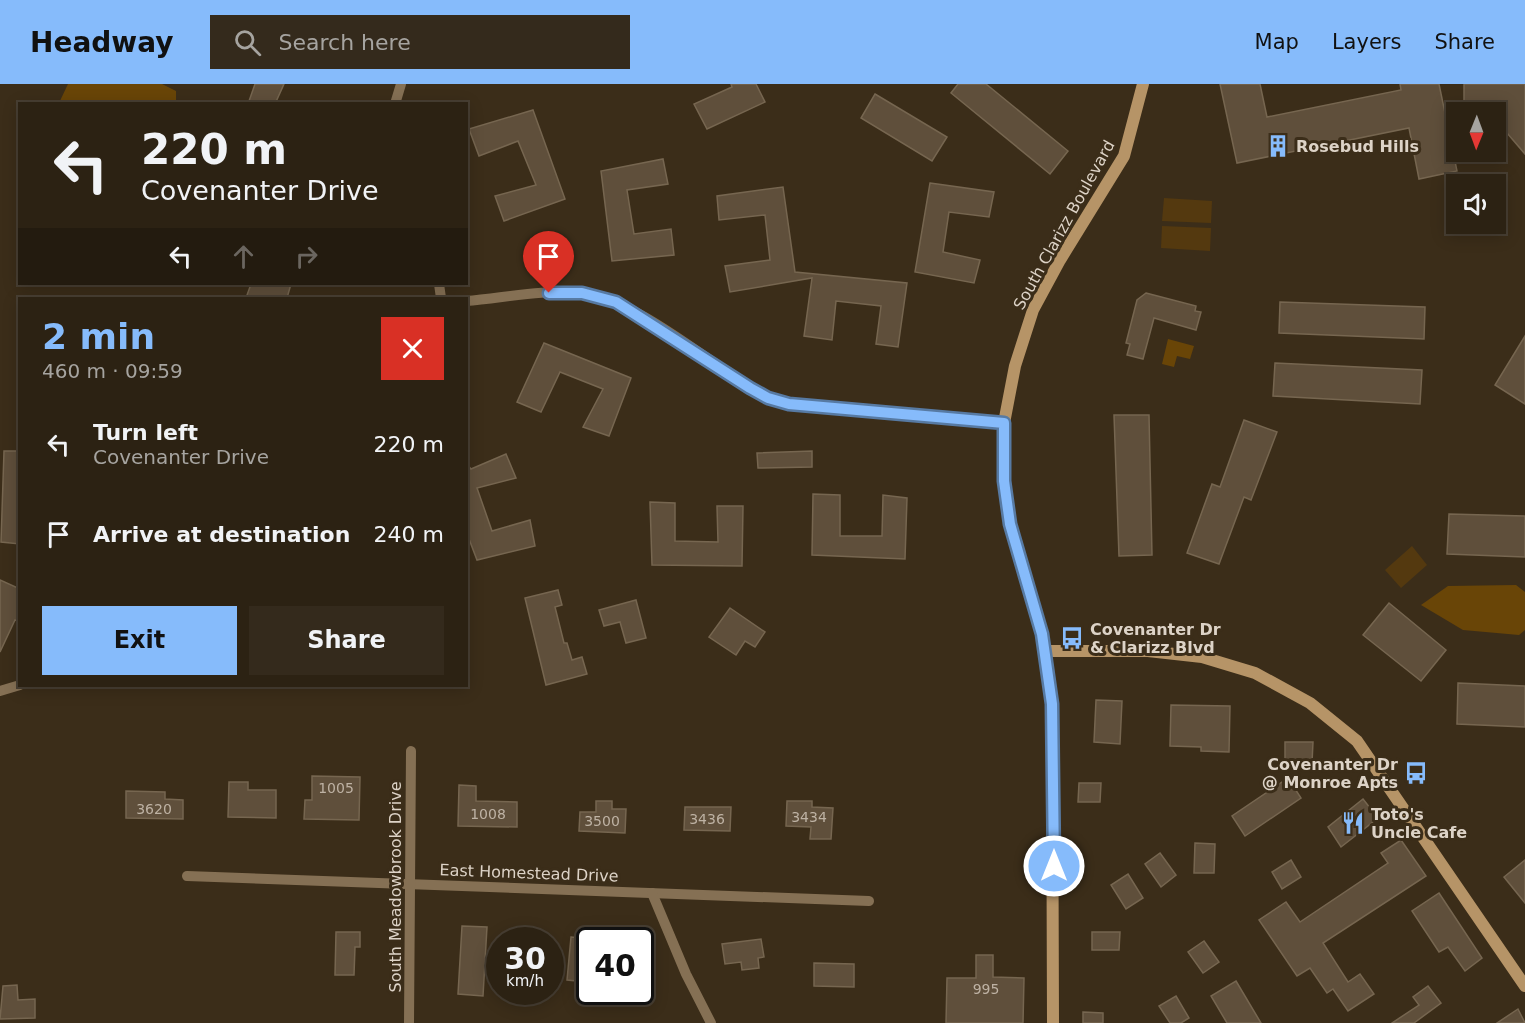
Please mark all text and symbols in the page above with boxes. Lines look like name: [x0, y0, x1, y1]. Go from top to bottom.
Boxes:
search box: [210, 15, 630, 69]
text: Headway: [30, 26, 174, 59]
icon: search: [231, 26, 264, 59]
text: Search here: [279, 30, 411, 55]
text: Map: [1255, 30, 1299, 54]
text: Layers: [1332, 30, 1401, 54]
text: Share: [1434, 30, 1495, 54]
north arrow: [1446, 102, 1506, 162]
map controls: [1446, 102, 1506, 234]
text: 220 m: [141, 125, 287, 174]
icon: left: [42, 126, 120, 204]
building icon: Rosebud Hills: [1265, 133, 1291, 159]
street label: South Clarizz Boulevard: [1009, 137, 1119, 313]
place label: Rosebud Hills: [1296, 137, 1419, 156]
button: sound: [1446, 174, 1506, 234]
text: Covenanter Drive: [141, 175, 379, 206]
pin: [523, 231, 574, 293]
icon: left: [164, 240, 197, 273]
icon: ahead: [227, 240, 260, 273]
icon: right: [290, 240, 323, 273]
icon: arrive: [532, 240, 565, 273]
text: 2 min: [42, 316, 155, 357]
button: close: [381, 317, 444, 380]
text: 460 m · 09:59: [42, 359, 183, 383]
text: Turn left: [93, 420, 198, 445]
icon: left: [42, 428, 75, 461]
text: 220 m: [374, 432, 444, 457]
text: Covenanter Drive: [93, 445, 269, 469]
icon: arrive: [42, 518, 75, 551]
text: Arrive at destination: [93, 522, 350, 547]
text: 240 m: [374, 522, 444, 547]
button: Exit: [42, 606, 237, 675]
button: Share: [249, 606, 444, 675]
place label: Covenanter Dr & Clarizz Blvd: [1090, 620, 1221, 657]
bus stop icon: Covenanter Dr & Clarizz Blvd: [1059, 625, 1085, 651]
place label: Covenanter Dr @ Monroe Apts: [1262, 755, 1398, 792]
bus stop icon: Covenanter Dr @ Monroe Apts: [1403, 760, 1429, 786]
house number: 1005: [318, 780, 354, 796]
street label: South Meadowbrook Drive: [386, 781, 405, 993]
house number: 3620: [136, 801, 172, 817]
place label: Toto's Uncle Cafe: [1371, 805, 1467, 842]
house number: 1008: [470, 806, 506, 822]
house number: 3434: [791, 809, 827, 825]
restaurant icon: Toto's Uncle Cafe: [1340, 810, 1366, 836]
house number: 3436: [689, 811, 725, 827]
house number: 3500: [584, 813, 620, 829]
position arrow: [1022, 834, 1086, 898]
street label: East Homestead Drive: [439, 860, 619, 886]
speed limit sign: 40: [576, 927, 654, 1005]
text: 30: [504, 941, 546, 976]
text: km/h: [506, 972, 544, 990]
house number: 995: [973, 981, 999, 997]

